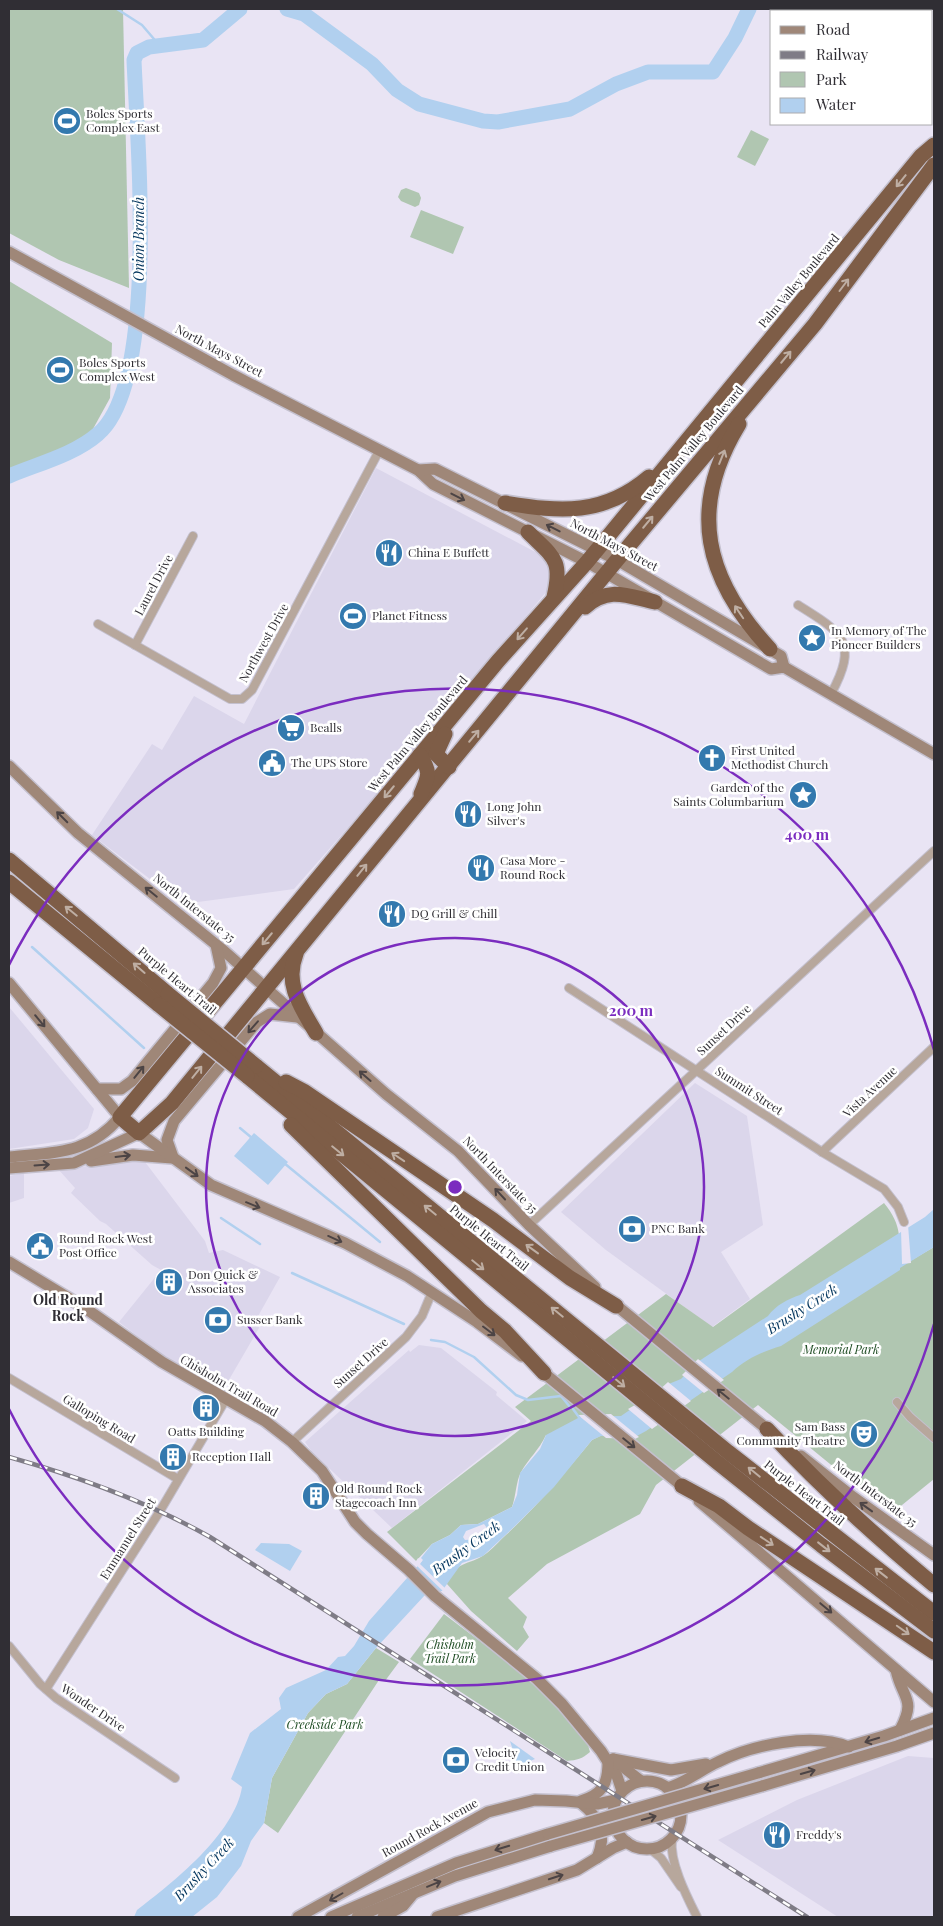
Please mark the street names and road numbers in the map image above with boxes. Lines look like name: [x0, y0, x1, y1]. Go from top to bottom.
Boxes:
street label: Palm Valley Boulevard: [754, 230, 842, 331]
street label: North Mays Street: [173, 320, 267, 380]
street label: West Palm Valley Boulevard: [639, 382, 746, 505]
street label: North Mays Street: [568, 514, 662, 574]
street label: Laurel Drive: [130, 551, 176, 618]
street label: Northwest Drive: [235, 600, 292, 685]
street label: West Palm Valley Boulevard: [363, 672, 470, 795]
street label: North Interstate 35: [150, 869, 239, 945]
street label: Purple Heart Trail: [135, 943, 221, 1018]
street label: Sunset Drive: [693, 1000, 754, 1058]
street label: Summit Street: [713, 1062, 787, 1118]
street label: Vista Avenue: [838, 1062, 900, 1121]
street label: North Interstate 35: [460, 1133, 541, 1216]
street label: Purple Heart Trail: [447, 1200, 533, 1274]
street label: Sunset Drive: [330, 1333, 391, 1391]
street label: Chisholm Trail Road: [178, 1351, 281, 1420]
street label: Galloping Road: [60, 1390, 139, 1446]
street label: Purple Heart Trail: [761, 1456, 848, 1529]
street label: North Interstate 35: [831, 1457, 921, 1530]
street label: Emmanuel Street: [96, 1494, 159, 1582]
street label: Wonder Drive: [57, 1679, 129, 1735]
street label: Round Rock Avenue: [379, 1794, 480, 1860]

